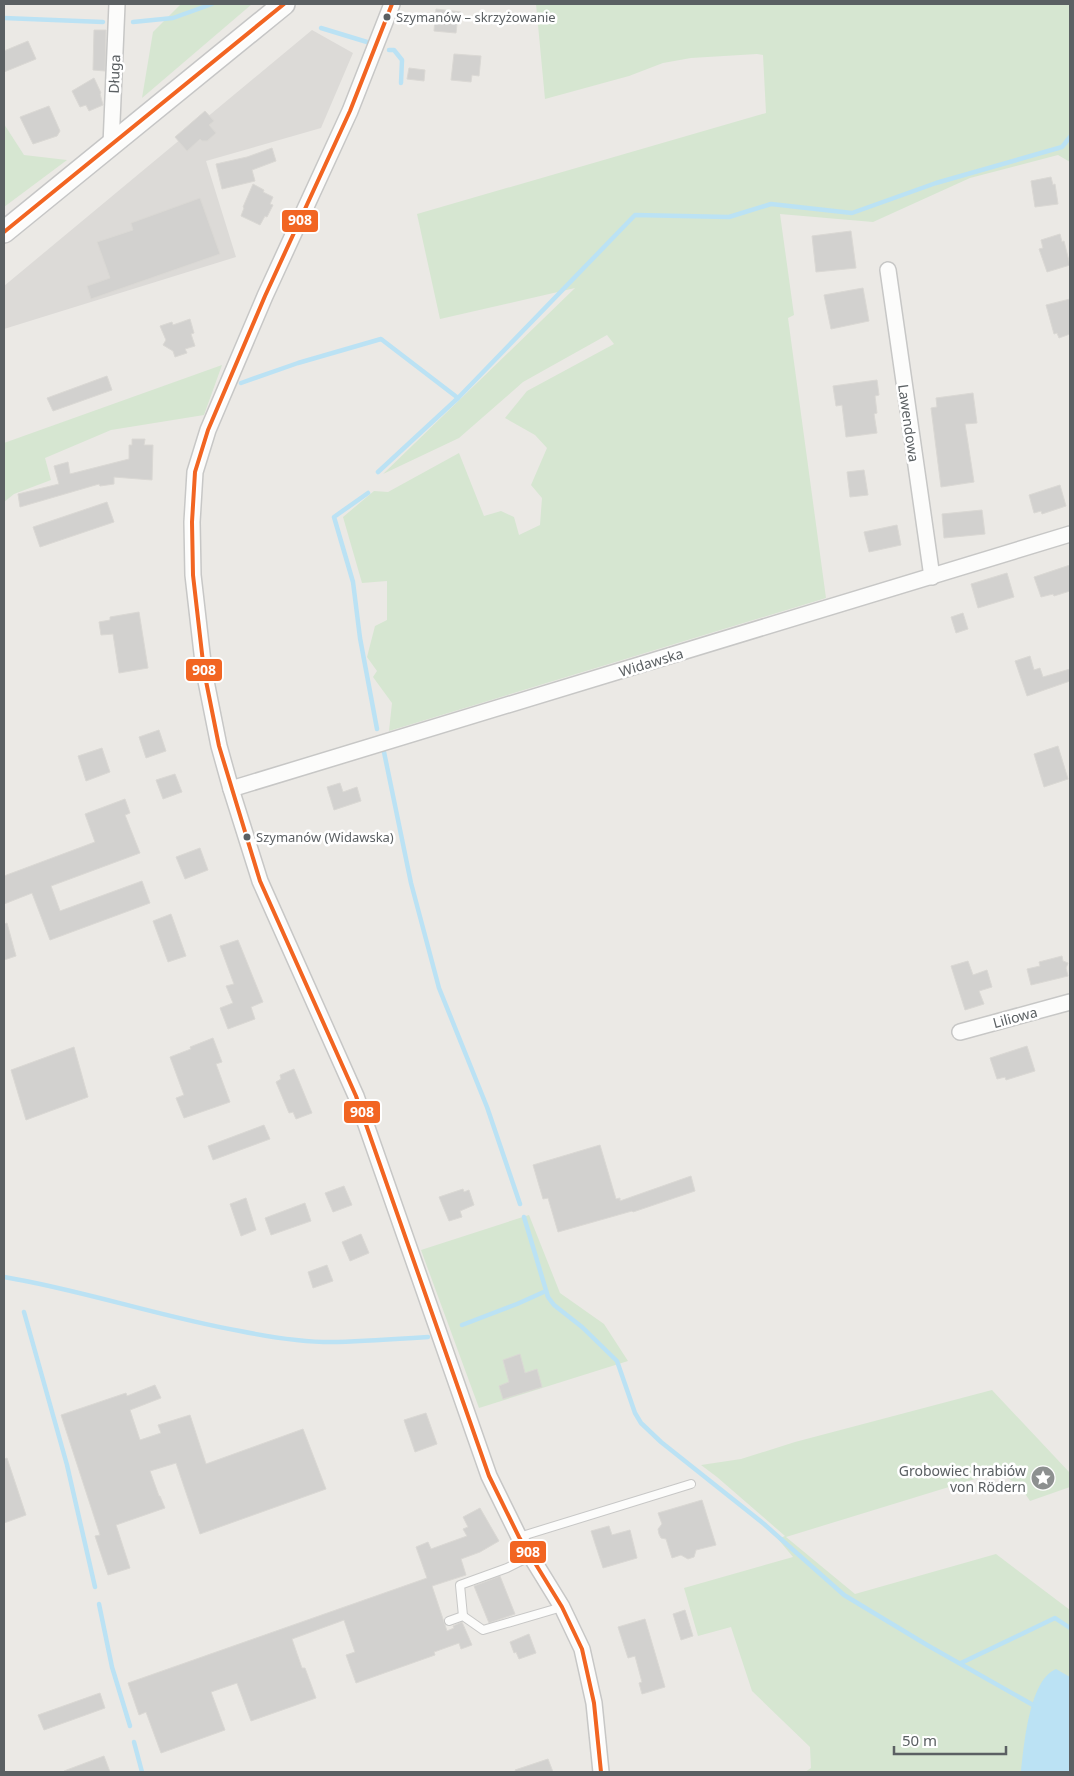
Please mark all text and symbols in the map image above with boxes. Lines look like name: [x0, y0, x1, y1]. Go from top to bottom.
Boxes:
place label: Szymanów – skrzyżowanie: [396, 8, 556, 26]
marker: Szymanów – skrzyżowanie: [382, 12, 392, 22]
street label: Długa: [104, 54, 124, 94]
line badge: 908: [281, 209, 319, 233]
text: 908: [288, 210, 312, 229]
street label: Lawendowa: [894, 383, 924, 463]
street label: Widawska: [617, 643, 685, 681]
line badge: 908: [185, 658, 223, 682]
text: 908: [192, 660, 216, 679]
place label: Szymanów (Widawska): [256, 828, 394, 846]
marker: Szymanów (Widawska): [242, 832, 252, 842]
street label: Liliowa: [991, 1002, 1039, 1032]
line badge: 908: [343, 1100, 381, 1124]
text: 908: [350, 1102, 374, 1121]
place label: Grobowiec hrabiów von Rödern: [899, 1461, 1026, 1496]
place icon: Grobowiec hrabiów von Rödern: [1030, 1465, 1056, 1491]
line badge: 908: [509, 1540, 547, 1564]
text: 908: [516, 1542, 540, 1561]
scale bar: [894, 1724, 1006, 1756]
text: 50 m: [902, 1730, 937, 1750]

